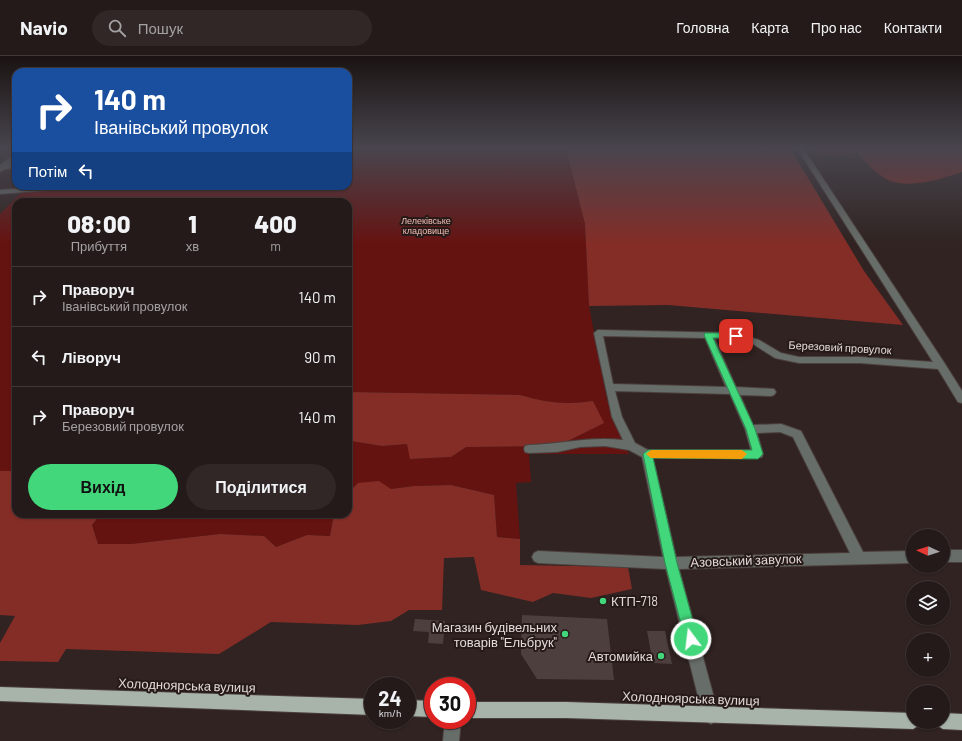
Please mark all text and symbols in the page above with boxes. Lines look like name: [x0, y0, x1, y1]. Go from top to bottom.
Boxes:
search box: [92, 10, 372, 46]
text: Navio: [20, 16, 68, 39]
icon: search: [106, 17, 128, 39]
text: Пошук: [138, 19, 183, 37]
text: Головна: [676, 19, 729, 36]
text: Карта: [751, 19, 789, 36]
text: Про нас: [811, 19, 862, 36]
text: Контакти: [884, 19, 942, 36]
text: 140 m: [94, 82, 166, 116]
icon: right: [28, 84, 80, 136]
text: Іванівський провулок: [94, 116, 268, 138]
icon: left: [75, 160, 97, 182]
text: Потім: [28, 162, 67, 180]
text: 08:00: [67, 209, 130, 238]
text: 1: [188, 209, 197, 238]
text: 400: [254, 209, 297, 238]
park label: Лелеківське кладовище: [401, 215, 451, 236]
text: Прибуття: [71, 238, 127, 254]
text: хв: [186, 238, 199, 254]
text: m: [270, 238, 281, 254]
text: Праворуч: [62, 280, 135, 298]
icon: right: [28, 286, 50, 308]
text: 140 m: [299, 288, 336, 306]
text: Іванівський провулок: [62, 298, 188, 314]
pin: [719, 319, 753, 353]
icon: arrive: [725, 325, 747, 347]
street label: Березовий провулок: [788, 338, 892, 356]
icon: left: [28, 346, 50, 368]
text: Ліворуч: [62, 348, 121, 366]
text: 90 m: [304, 348, 336, 366]
text: Праворуч: [62, 400, 135, 418]
icon: right: [28, 406, 50, 428]
text: 140 m: [299, 408, 336, 426]
text: Березовий провулок: [62, 418, 184, 434]
button: Вихід: [28, 464, 178, 510]
button: Поділитися: [186, 464, 336, 510]
north arrow: [906, 529, 950, 573]
map controls: [906, 529, 950, 729]
street label: Азовський завулок: [690, 550, 802, 570]
button: layers: [906, 581, 950, 625]
place label: КТП-718: [611, 593, 658, 609]
marker: КТП-718: [598, 596, 608, 606]
position arrow: [670, 618, 712, 660]
place label: Магазин будівельних товарів "Ельбрук": [432, 619, 558, 650]
marker: Магазин будівельних товарів "Ельбрук": [560, 629, 570, 639]
button: +: [906, 633, 950, 677]
place label: Автомийка: [588, 648, 654, 664]
marker: Автомийка: [656, 651, 666, 661]
street label: Холодноярська вулиця: [118, 675, 256, 695]
speed limit sign: 30: [424, 677, 476, 729]
button: −: [906, 685, 950, 729]
text: 24: [378, 686, 402, 710]
street label: Холодноярська вулиця: [622, 688, 760, 708]
text: km/h: [379, 707, 401, 719]

